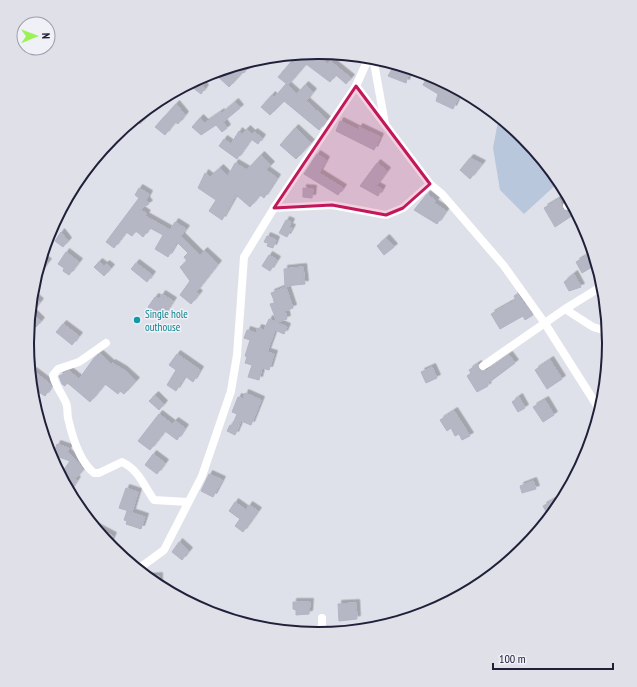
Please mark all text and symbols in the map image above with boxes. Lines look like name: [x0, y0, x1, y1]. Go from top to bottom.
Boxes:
north arrow: [16, 16, 56, 56]
text: N: [39, 33, 53, 39]
place label: Single hole outhouse: [145, 307, 188, 334]
marker: Single hole outhouse: [132, 315, 142, 325]
scale bar: [493, 645, 613, 671]
text: 100 m: [499, 651, 526, 666]

